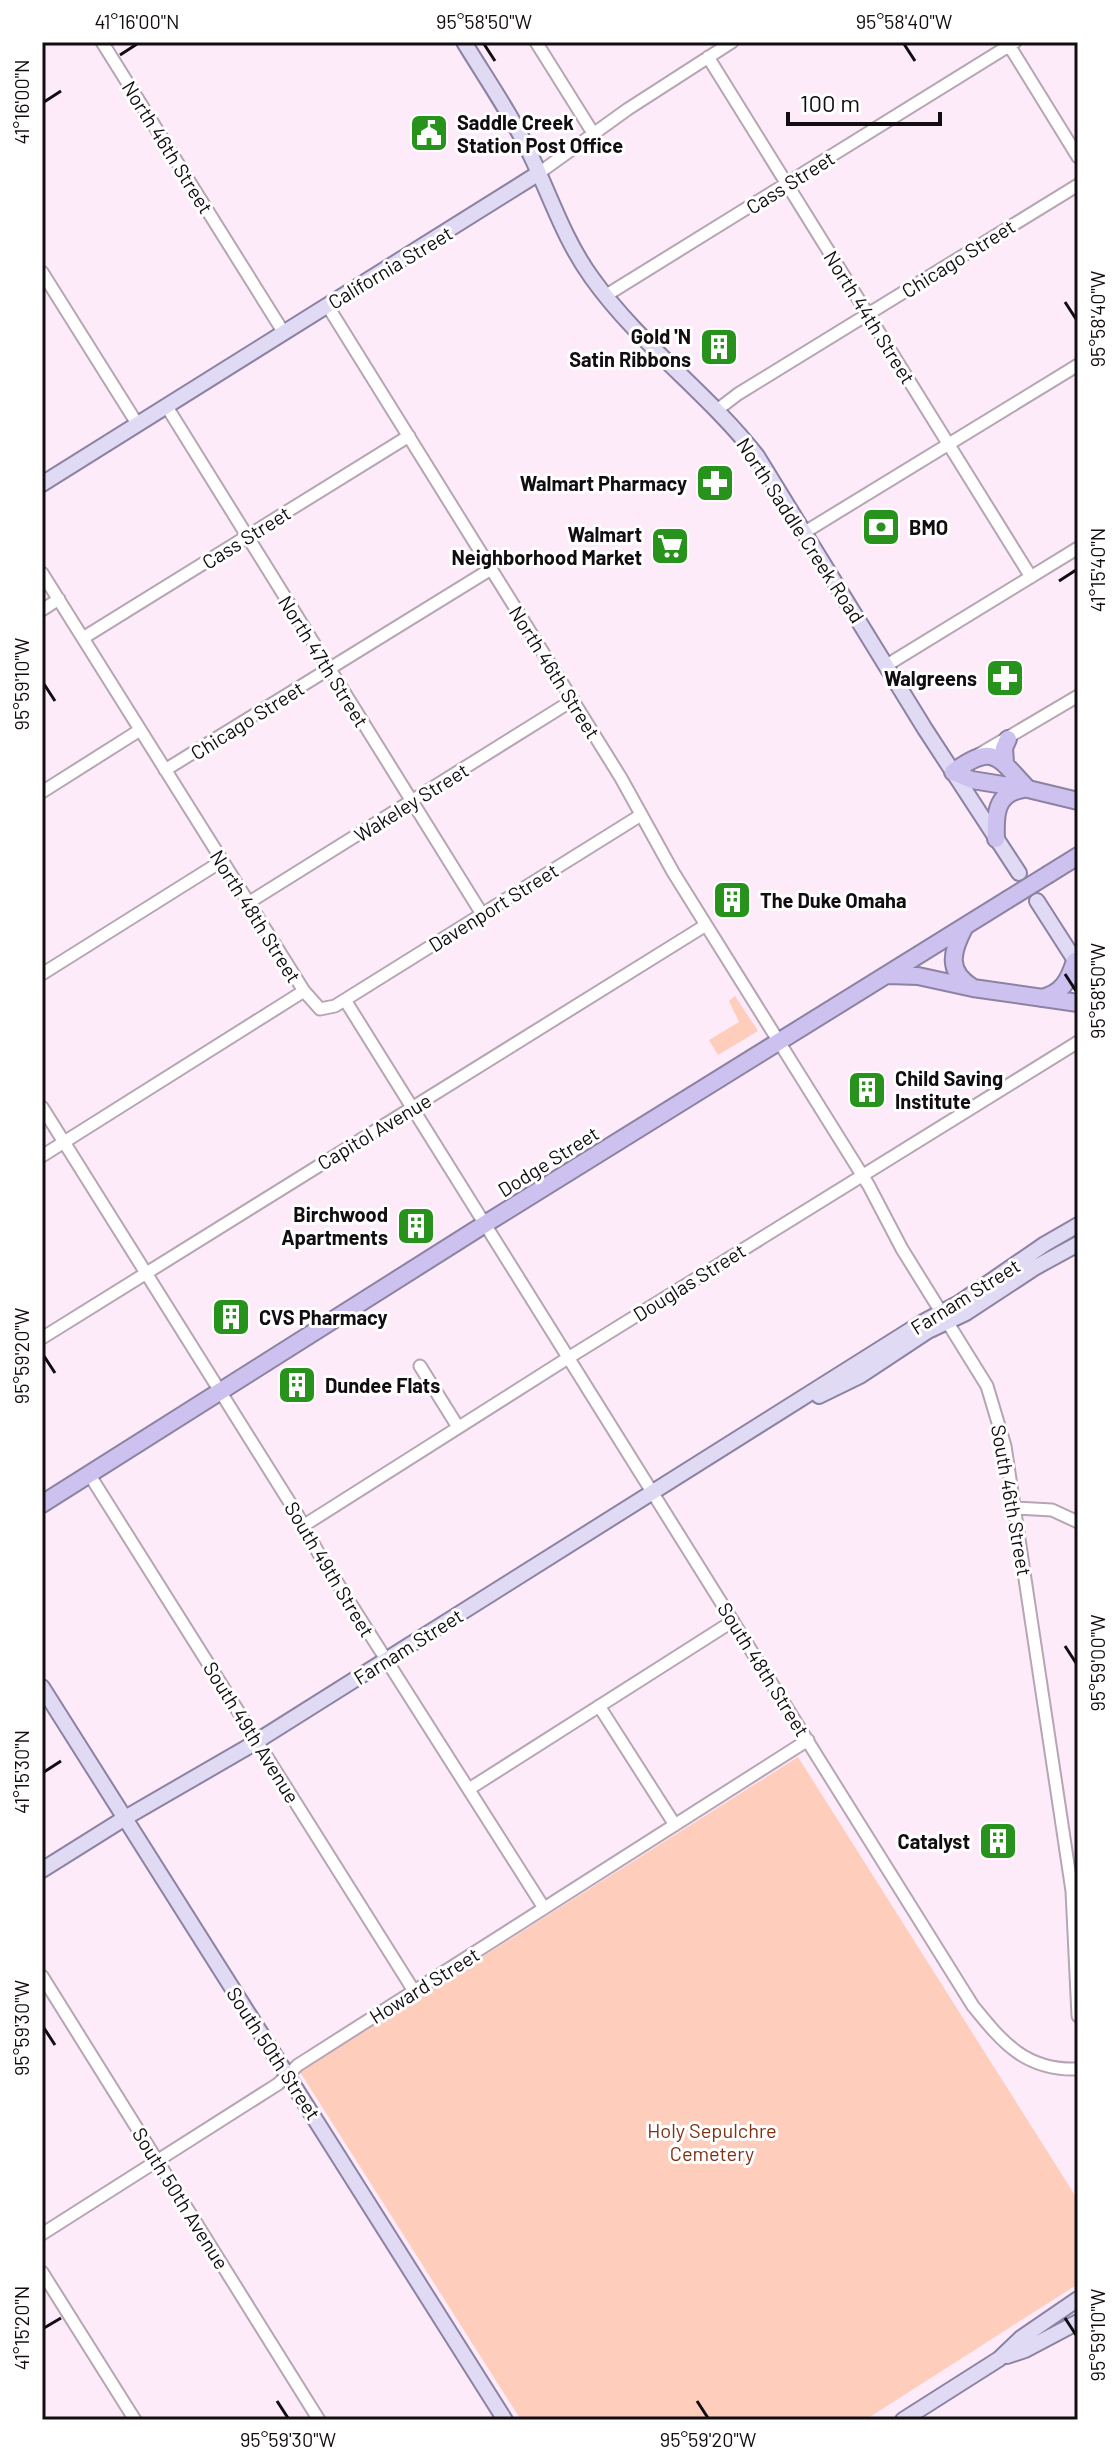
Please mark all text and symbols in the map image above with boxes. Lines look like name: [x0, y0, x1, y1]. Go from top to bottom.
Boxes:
text: 41°16'00"N: [94, 9, 180, 33]
text: 95°58'50"W: [436, 9, 532, 33]
text: 95°58'40"W: [856, 9, 953, 33]
text: 41°16'00"N: [9, 59, 33, 145]
street label: North 46th Street: [118, 76, 218, 218]
scale bar: [788, 76, 940, 126]
text: 100 m: [800, 88, 860, 117]
place label: Saddle Creek Station Post Office: [457, 110, 623, 157]
public building icon: Saddle Creek Station Post Office: [408, 112, 450, 154]
street label: Cass Street: [741, 145, 839, 219]
street label: Chicago Street: [897, 214, 1019, 302]
street label: California Street: [323, 220, 457, 314]
street label: North 44th Street: [819, 246, 921, 388]
text: 95°58'40"W: [1085, 270, 1109, 367]
place label: Gold 'N Satin Ribbons: [569, 324, 691, 371]
building icon: Gold 'N Satin Ribbons: [698, 326, 740, 368]
street label: North Saddle Creek Road: [732, 433, 870, 627]
pharmacy icon: Walmart Pharmacy: [694, 462, 736, 504]
place label: Walmart Pharmacy: [520, 471, 687, 495]
street label: Cass Street: [197, 500, 295, 574]
bank icon: BMO: [860, 506, 902, 548]
place label: BMO: [909, 515, 948, 539]
place label: Walmart Neighborhood Market: [452, 522, 642, 569]
supermarket icon: Walmart Neighborhood Market: [649, 525, 691, 567]
text: 41°15'40"N: [1085, 528, 1109, 612]
street label: North 47th Street: [274, 591, 374, 731]
street label: North 46th Street: [505, 601, 605, 743]
text: 95°59'10"W: [9, 637, 33, 730]
pharmacy icon: Walgreens: [984, 657, 1026, 699]
place label: Walgreens: [884, 666, 977, 690]
street label: Chicago Street: [186, 676, 308, 764]
street label: Wakeley Street: [350, 757, 472, 847]
street label: North 48th Street: [206, 845, 306, 987]
street label: Davenport Street: [424, 858, 562, 956]
building icon: The Duke Omaha: [711, 879, 753, 921]
place label: The Duke Omaha: [760, 888, 906, 912]
text: 95°58'50"W: [1085, 943, 1109, 1039]
place label: Child Saving Institute: [895, 1066, 1003, 1113]
building icon: Child Saving Institute: [846, 1069, 888, 1111]
street label: Capitol Avenue: [313, 1088, 435, 1174]
street label: Dodge Street: [493, 1121, 603, 1201]
place label: Birchwood Apartments: [281, 1202, 388, 1249]
building icon: Birchwood Apartments: [395, 1205, 437, 1247]
street label: Douglas Street: [628, 1238, 750, 1326]
street label: Farnam Street: [906, 1253, 1024, 1339]
building icon: CVS Pharmacy: [210, 1296, 252, 1338]
place label: CVS Pharmacy: [259, 1305, 388, 1329]
text: 95°59'20"W: [9, 1307, 33, 1404]
building icon: Dundee Flats: [276, 1364, 318, 1406]
place label: Dundee Flats: [325, 1373, 440, 1397]
street label: South 46th Street: [987, 1422, 1037, 1578]
street label: South 49th Street: [280, 1497, 380, 1641]
street label: South 48th Street: [713, 1598, 815, 1740]
street label: Farnam Street: [349, 1603, 467, 1689]
text: 95°59'00"W: [1085, 1614, 1109, 1712]
street label: South 49th Avenue: [199, 1657, 305, 1807]
text: 41°15'30"N: [9, 1730, 33, 1814]
building icon: Catalyst: [977, 1820, 1019, 1862]
place label: Catalyst: [898, 1829, 970, 1853]
street label: Howard Street: [365, 1942, 483, 2028]
text: 95°59'30"W: [9, 1980, 33, 2076]
street label: South 50th Street: [222, 1982, 326, 2124]
park label: Holy Sepulchre Cemetery: [647, 2118, 777, 2165]
street label: South 50th Avenue: [128, 2123, 234, 2273]
text: 41°15'20"N: [9, 2286, 33, 2370]
text: 95°59'10"W: [1085, 2288, 1109, 2381]
text: 95°59'30"W: [240, 2427, 336, 2451]
text: 95°59'20"W: [660, 2427, 757, 2451]

